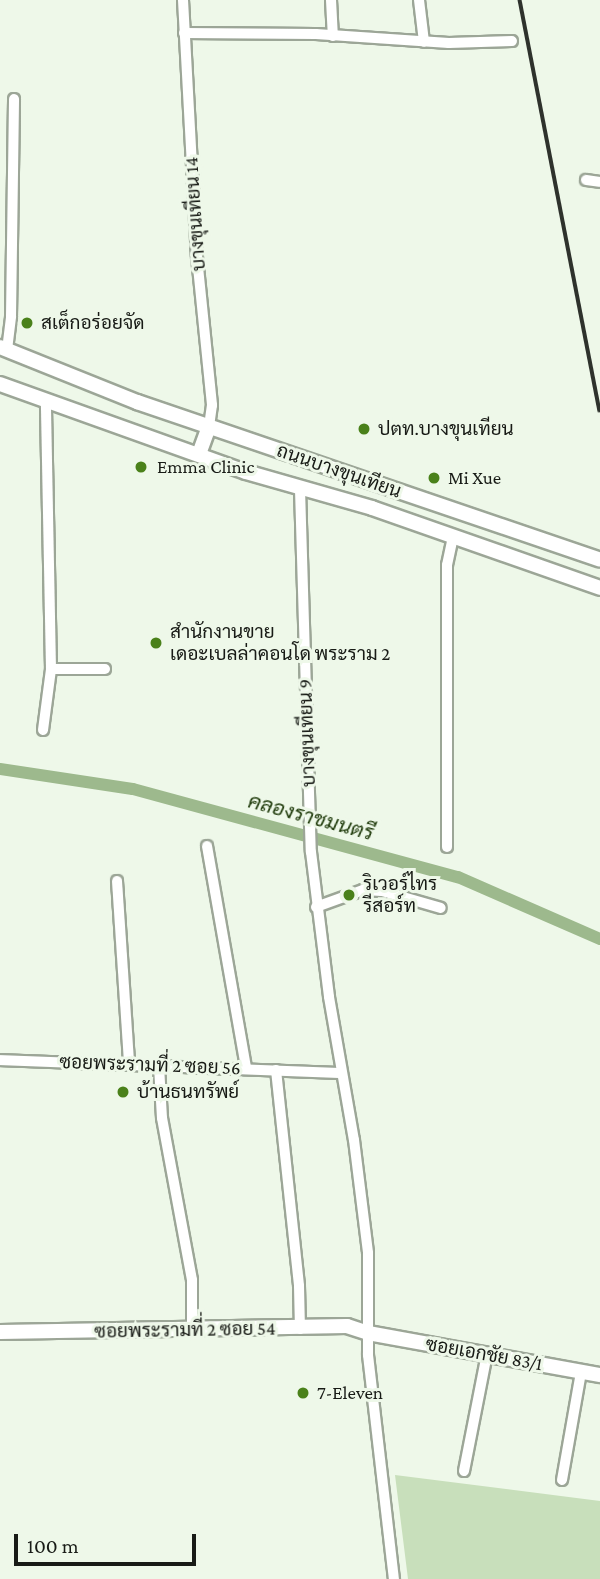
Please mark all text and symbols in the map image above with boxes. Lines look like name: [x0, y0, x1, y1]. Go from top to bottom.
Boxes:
street label: บางขุนเทียน 14: [180, 156, 210, 272]
place label: สเต็กอร่อยจัด: [41, 312, 145, 334]
marker: สเต็กอร่อยจัด: [19, 315, 35, 331]
place label: ปตท.บางขุนเทียน: [378, 418, 514, 440]
marker: ปตท.บางขุนเทียน: [356, 421, 372, 437]
street label: ถนนบางขุนเทียน: [274, 439, 404, 503]
place label: Emma Clinic: [157, 456, 254, 478]
marker: Emma Clinic: [131, 457, 151, 477]
place label: Mi Xue: [448, 467, 501, 489]
marker: Mi Xue: [426, 470, 442, 486]
place label: สำนักงานขาย เดอะเบลล่าคอนโด พระราม 2: [170, 621, 390, 665]
marker: สำนักงานขาย เดอะเบลล่าคอนโด พระราม 2: [148, 635, 164, 651]
street label: บางขุนเทียน 9: [294, 679, 320, 787]
water label: คลองราชมนตรี: [245, 788, 377, 846]
place label: ริเวอร์ไทร รีสอร์ท: [363, 873, 437, 917]
marker: ริเวอร์ไทร รีสอร์ท: [341, 887, 357, 903]
street label: ซอยพระรามที่ 2 ซอย 56: [59, 1050, 241, 1080]
place label: บ้านธนทรัพย์: [137, 1081, 239, 1103]
marker: บ้านธนทรัพย์: [115, 1084, 131, 1100]
street label: ซอยพระรามที่ 2 ซอย 54: [94, 1317, 276, 1343]
street label: ซอยเอกชัย 83/1: [424, 1333, 544, 1375]
place label: 7-Eleven: [317, 1382, 383, 1404]
marker: 7-Eleven: [295, 1385, 311, 1401]
scale bar: [18, 1520, 200, 1564]
text: 100 m: [27, 1534, 79, 1558]

